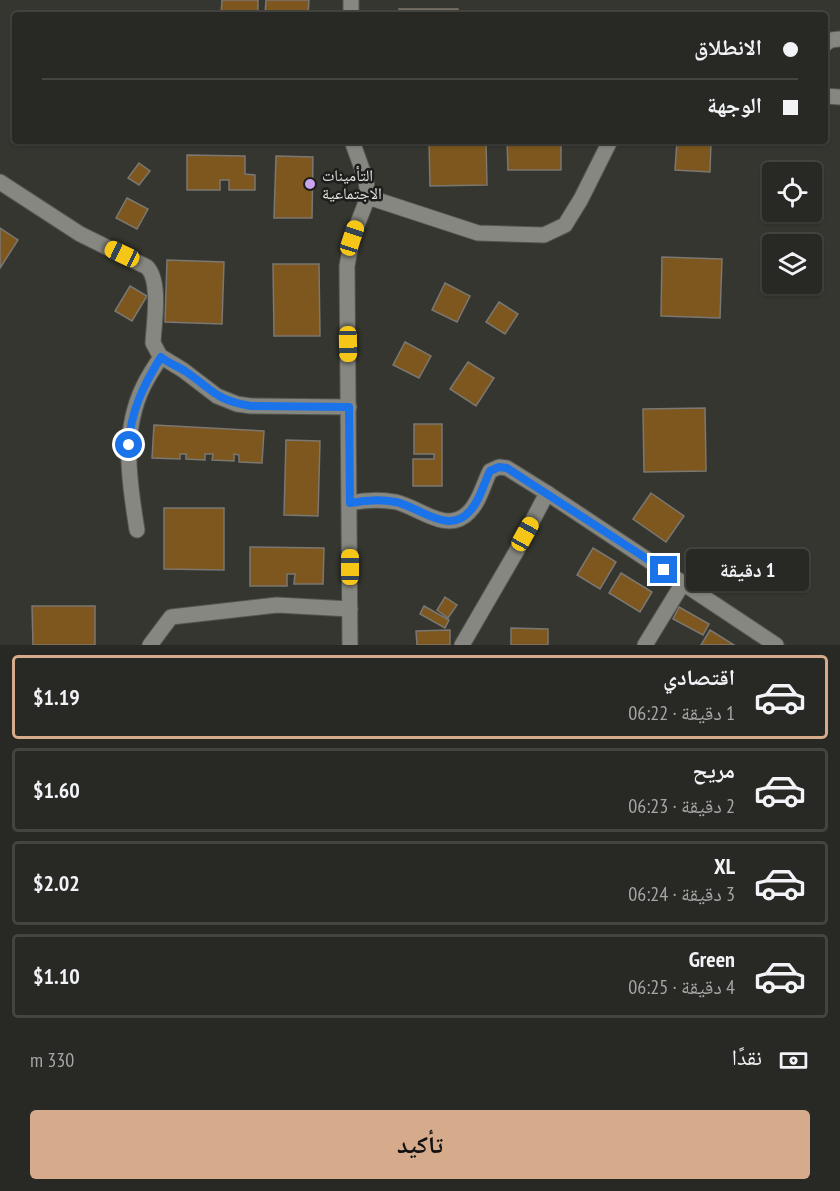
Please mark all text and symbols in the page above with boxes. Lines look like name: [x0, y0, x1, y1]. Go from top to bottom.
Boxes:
text: الانطلاق: [694, 33, 762, 61]
text: الوجهة: [707, 91, 762, 119]
map controls: [762, 162, 822, 294]
button: locate: [762, 162, 822, 222]
place label: التأمينات الاجتماعية: [322, 165, 382, 203]
marker: التأمينات الاجتماعية: [303, 177, 317, 191]
car: [338, 218, 366, 258]
button: layers: [762, 234, 822, 294]
car: [102, 238, 142, 270]
car: [339, 326, 357, 362]
route start: [115, 431, 142, 458]
car: [508, 514, 542, 554]
car: [341, 549, 359, 585]
callout: 1 دقيقة: [685, 549, 808, 591]
route end: [650, 556, 677, 583]
text: 1 دقيقة: [720, 557, 775, 583]
text: اقتصادي: [663, 663, 735, 691]
icon: car: [753, 670, 807, 724]
text: $1.19: [33, 683, 80, 711]
text: 1 دقيقة · 06:22: [628, 700, 735, 726]
text: مريح: [692, 756, 735, 784]
icon: car: [753, 763, 807, 817]
text: $1.60: [33, 776, 80, 804]
text: 2 دقيقة · 06:23: [628, 793, 735, 819]
text: XL: [714, 852, 735, 880]
icon: car: [753, 856, 807, 910]
text: $2.02: [33, 869, 80, 897]
text: 3 دقيقة · 06:24: [628, 881, 735, 907]
text: Green: [689, 945, 735, 973]
icon: car: [753, 949, 807, 1003]
text: $1.10: [33, 962, 80, 990]
text: 4 دقيقة · 06:25: [628, 974, 735, 1000]
text: نقدًا: [732, 1043, 762, 1071]
icon: cash: [777, 1044, 810, 1077]
text: 330 m: [30, 1047, 74, 1073]
button: تأكيد: [30, 1110, 810, 1179]

